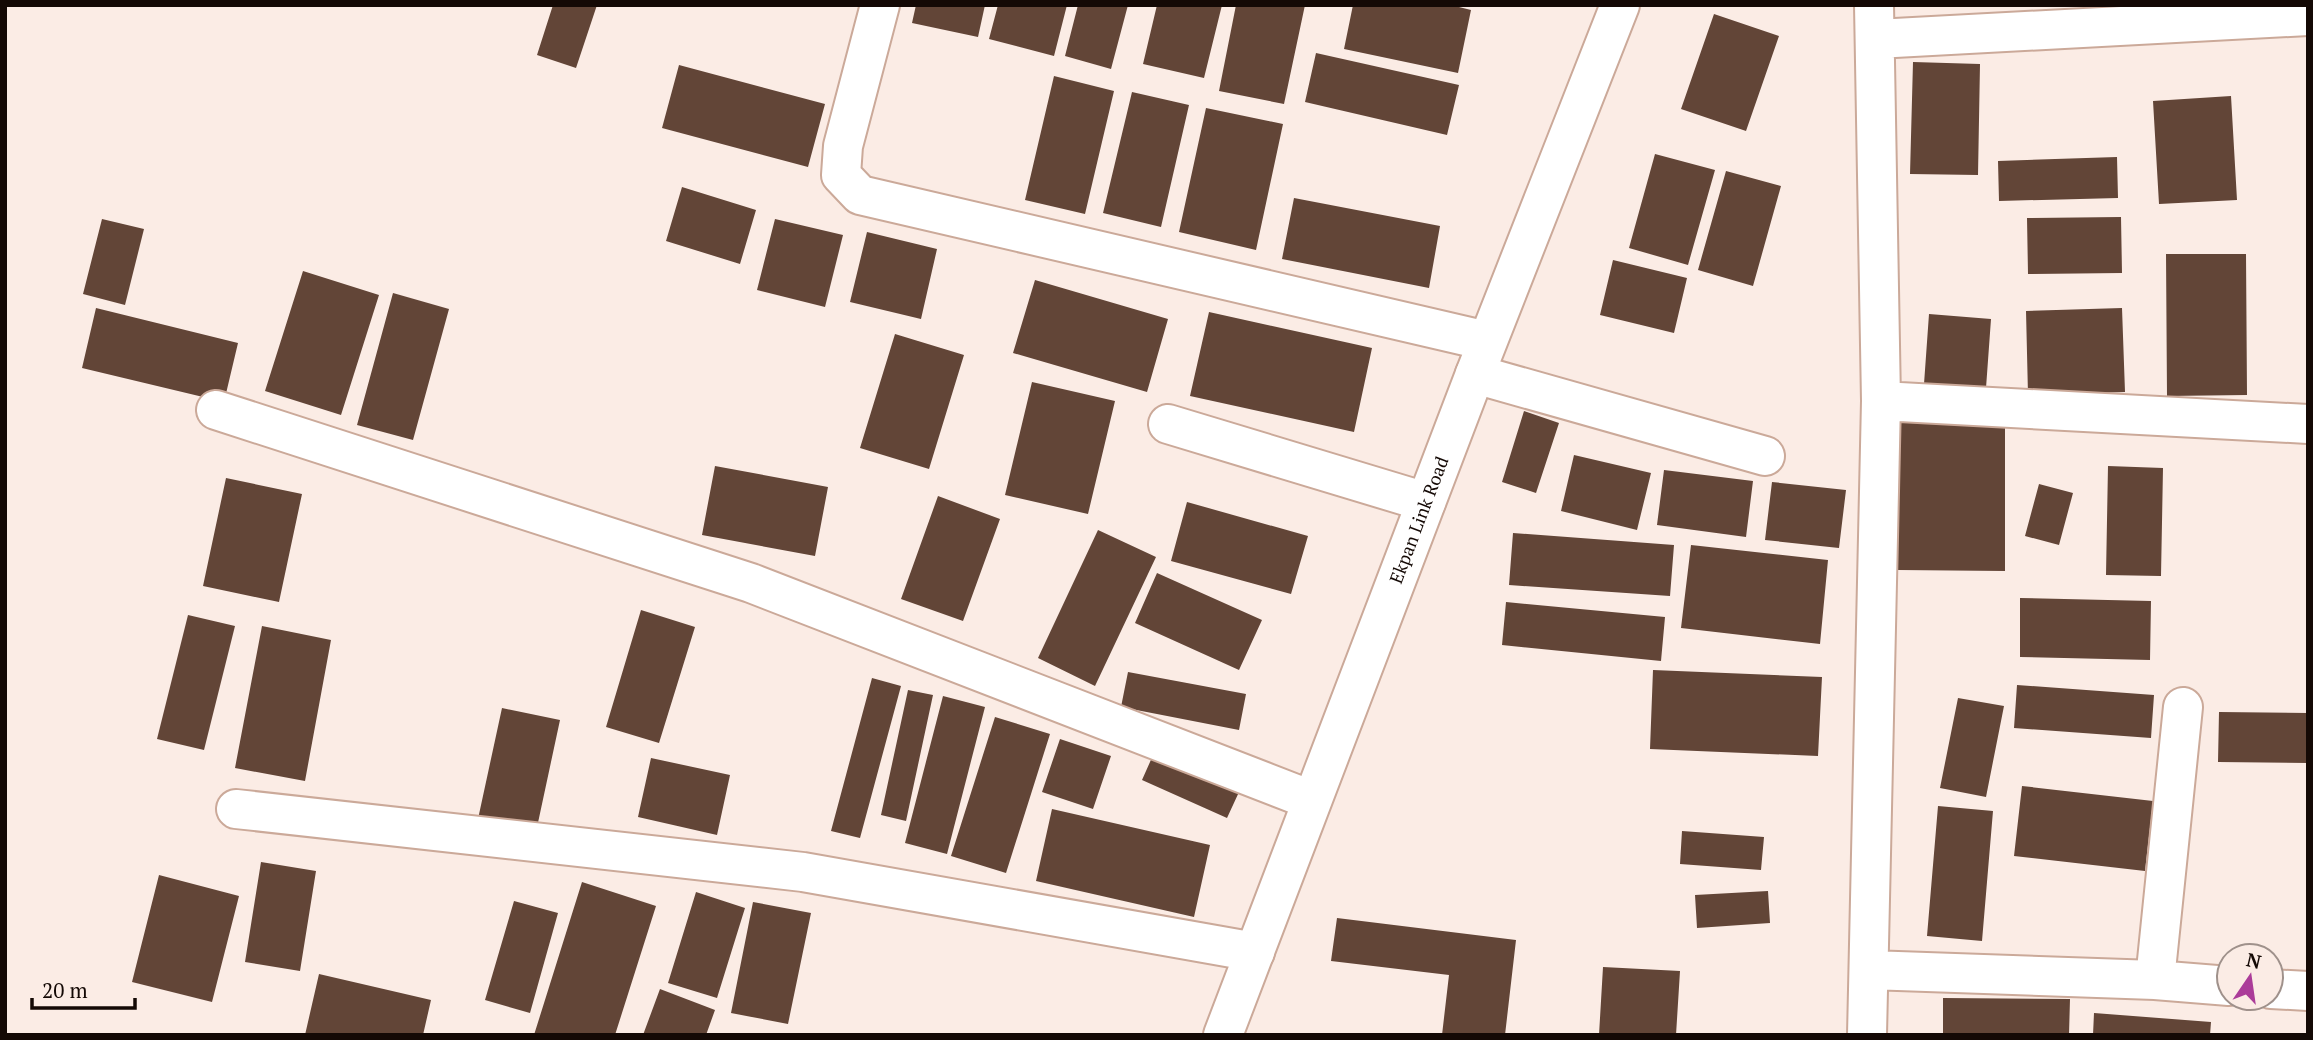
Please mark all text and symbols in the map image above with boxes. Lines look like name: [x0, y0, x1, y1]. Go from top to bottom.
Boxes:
street label: Ekpan Link Road: [1383, 453, 1453, 587]
north arrow: [2215, 942, 2285, 1012]
text: N: [2244, 946, 2264, 974]
scale bar: [32, 967, 135, 1011]
text: 20 m: [42, 976, 88, 1004]

